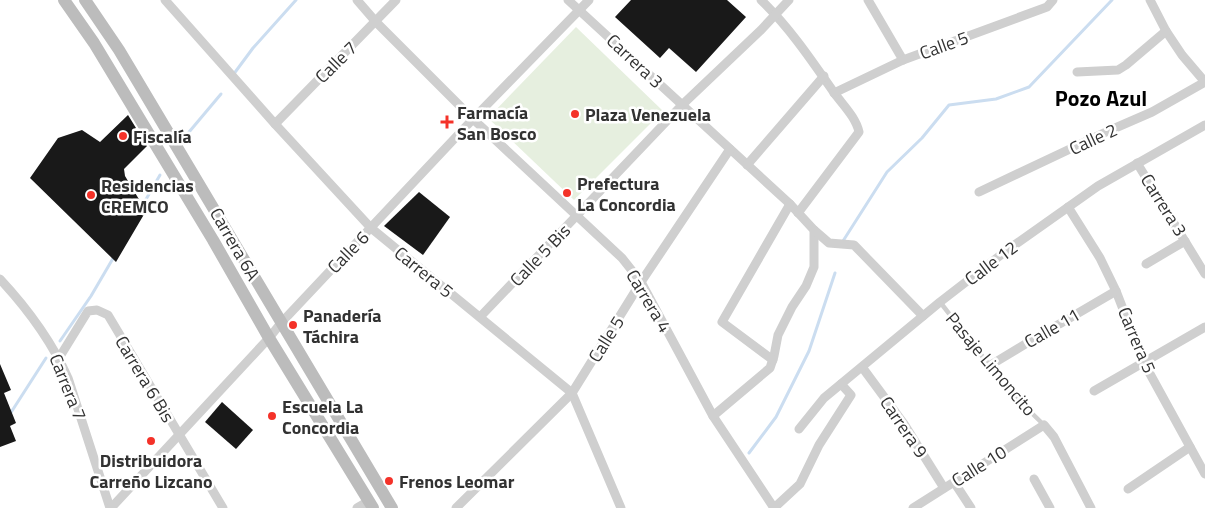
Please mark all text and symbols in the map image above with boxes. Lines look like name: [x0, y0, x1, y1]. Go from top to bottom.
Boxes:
street label: Calle 5: [916, 24, 972, 66]
street label: Carrera 3: [600, 27, 670, 95]
street label: Calle 7: [309, 35, 363, 89]
district label: Pozo Azul: [1055, 81, 1147, 115]
place label: Farmacía San Bosco: [457, 99, 536, 147]
place label: Plaza Venezuela: [585, 101, 711, 128]
marker: Plaza Venezuela: [569, 108, 581, 120]
marker: Farmacía San Bosco: [441, 116, 453, 128]
street label: Calle 2: [1065, 116, 1121, 162]
place label: Fiscalía: [133, 123, 192, 150]
marker: Fiscalía: [117, 130, 129, 142]
street label: Carrera 3: [1134, 168, 1194, 242]
place label: Prefectura La Concordia: [577, 170, 676, 218]
place label: Residencias CREMCO: [101, 172, 194, 220]
marker: Prefectura La Concordia: [561, 187, 573, 199]
marker: Residencias CREMCO: [85, 189, 97, 201]
street label: Carrera 6A: [203, 203, 267, 286]
street label: Calle 5 Bis: [503, 218, 577, 292]
street label: Calle 6: [321, 225, 375, 279]
street label: Calle 12: [959, 234, 1023, 292]
street label: Carrera 5: [389, 240, 459, 304]
street label: Carrera 4: [620, 264, 678, 338]
street label: Calle 11: [1019, 301, 1085, 355]
place label: Panadería Táchira: [303, 302, 381, 350]
street label: Carrera 5: [1111, 303, 1163, 377]
street label: Pasaje Limoncito: [939, 306, 1043, 422]
street label: Calle 5: [581, 311, 631, 367]
marker: Panadería Táchira: [287, 319, 299, 331]
street label: Carrera 6 Bis: [108, 331, 182, 427]
street label: Carrera 7: [42, 350, 94, 424]
street label: Carrera 9: [873, 391, 935, 463]
place label: Escuela La Concordia: [282, 393, 363, 441]
marker: Escuela La Concordia: [266, 410, 278, 422]
marker: Distribuidora Carreño Lizcano: [145, 435, 157, 447]
street label: Calle 10: [946, 439, 1012, 493]
place label: Distribuidora Carreño Lizcano: [89, 447, 213, 495]
place label: Frenos Leomar: [399, 468, 515, 495]
marker: Frenos Leomar: [383, 475, 395, 487]

